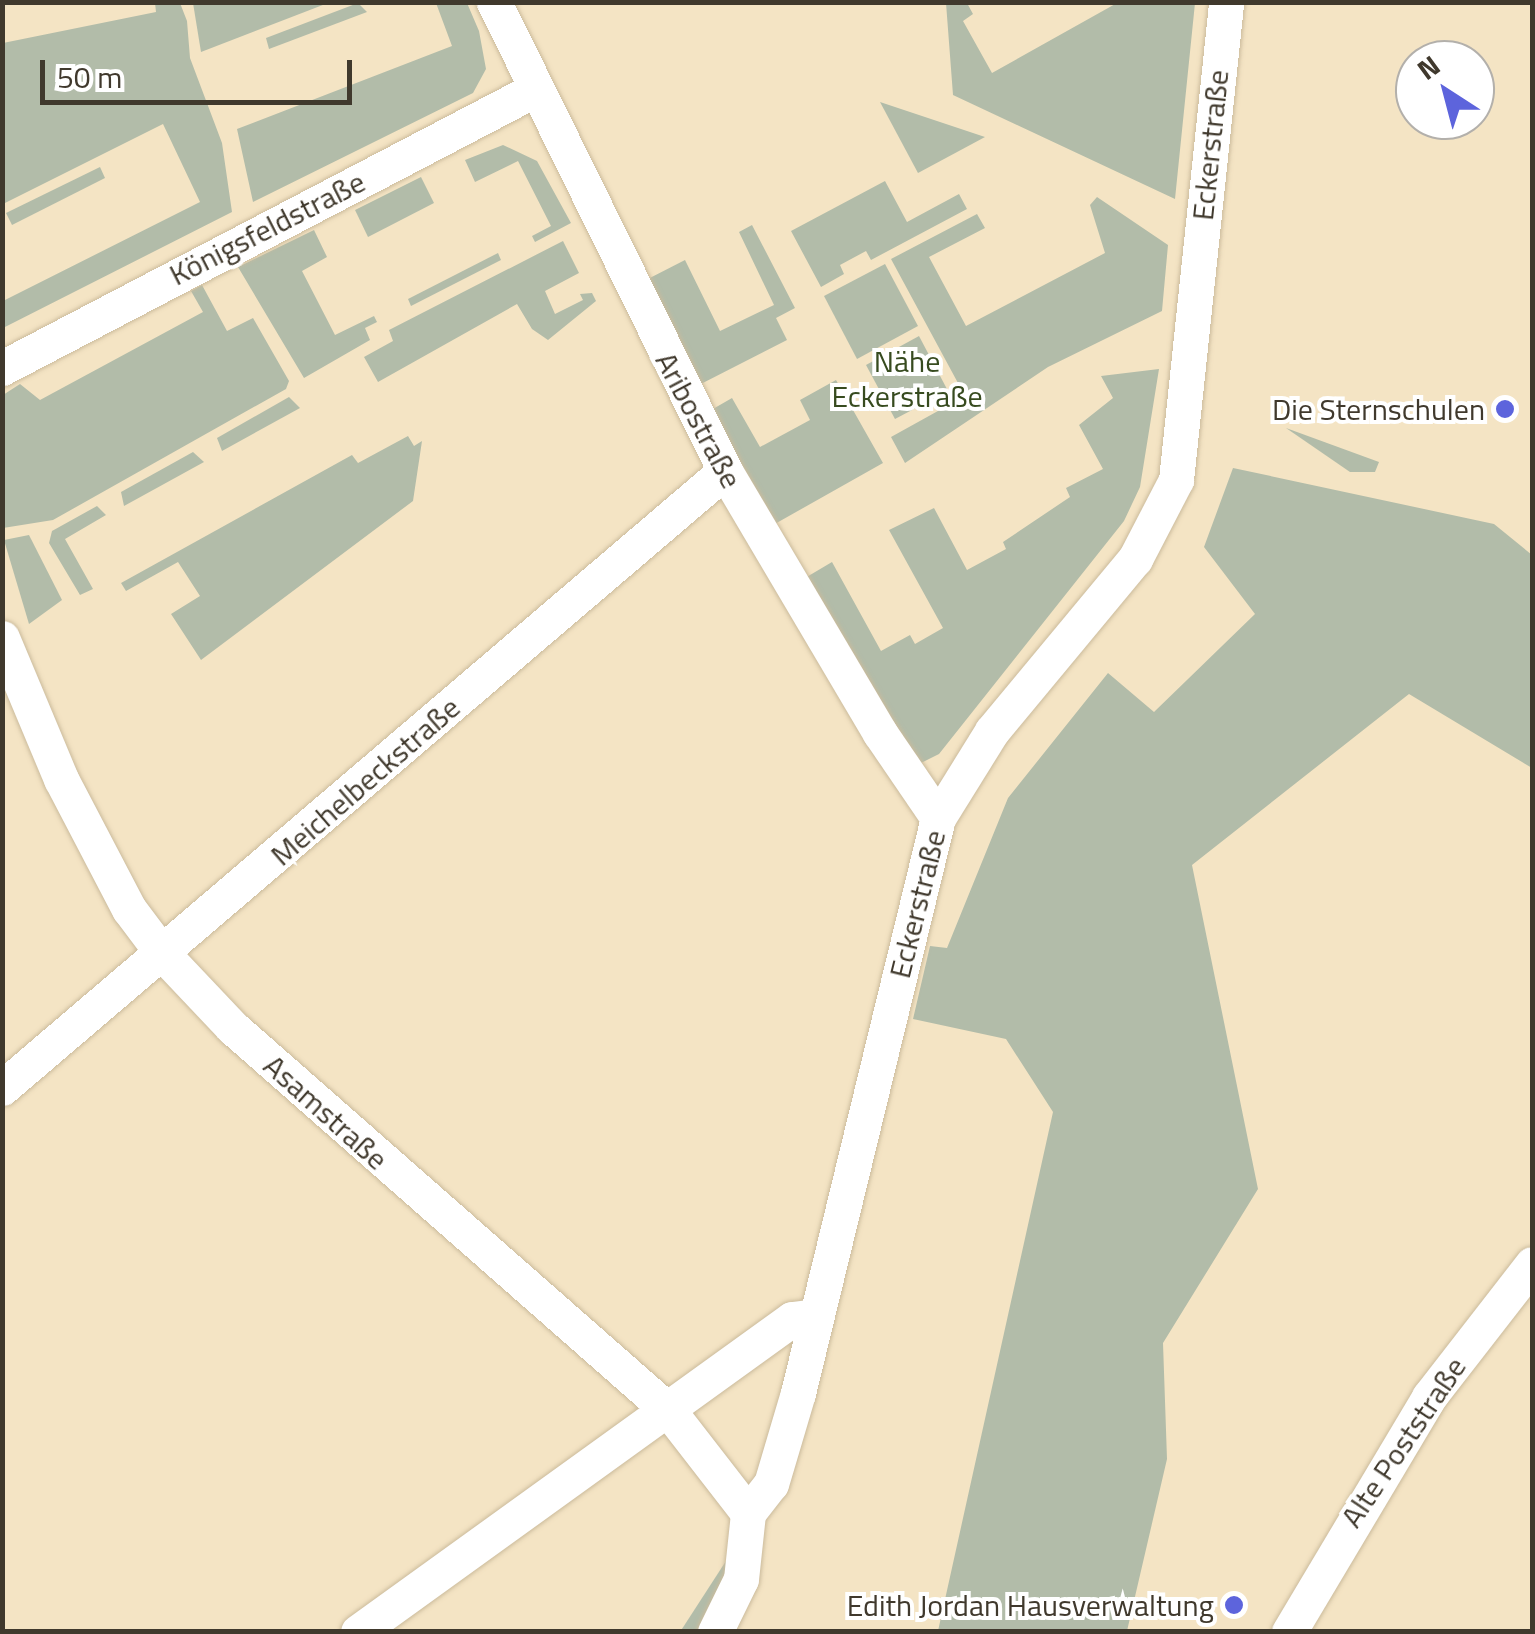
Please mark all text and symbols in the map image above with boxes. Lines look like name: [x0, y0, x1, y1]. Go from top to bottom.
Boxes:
scale bar: [45, 40, 358, 102]
north arrow: [1395, 40, 1495, 140]
text: N: [1408, 44, 1449, 90]
text: 50 m: [57, 54, 122, 100]
street label: Eckerstraße: [1184, 68, 1236, 222]
street label: Königsfeldstraße: [163, 163, 371, 293]
park label: Nähe Eckerstraße: [831, 343, 983, 414]
street label: Aribostraße: [648, 346, 750, 494]
place label: Die Sternschulen: [1272, 391, 1485, 427]
marker: Die Sternschulen: [1494, 398, 1516, 420]
street label: Meichelbeckstraße: [263, 689, 467, 873]
street label: Eckerstraße: [881, 826, 953, 982]
street label: Asamstraße: [257, 1047, 395, 1177]
street label: Alte Poststraße: [1333, 1350, 1473, 1534]
place label: Edith Jordan Hausverwaltung: [847, 1587, 1214, 1623]
marker: Edith Jordan Hausverwaltung: [1223, 1594, 1245, 1616]

